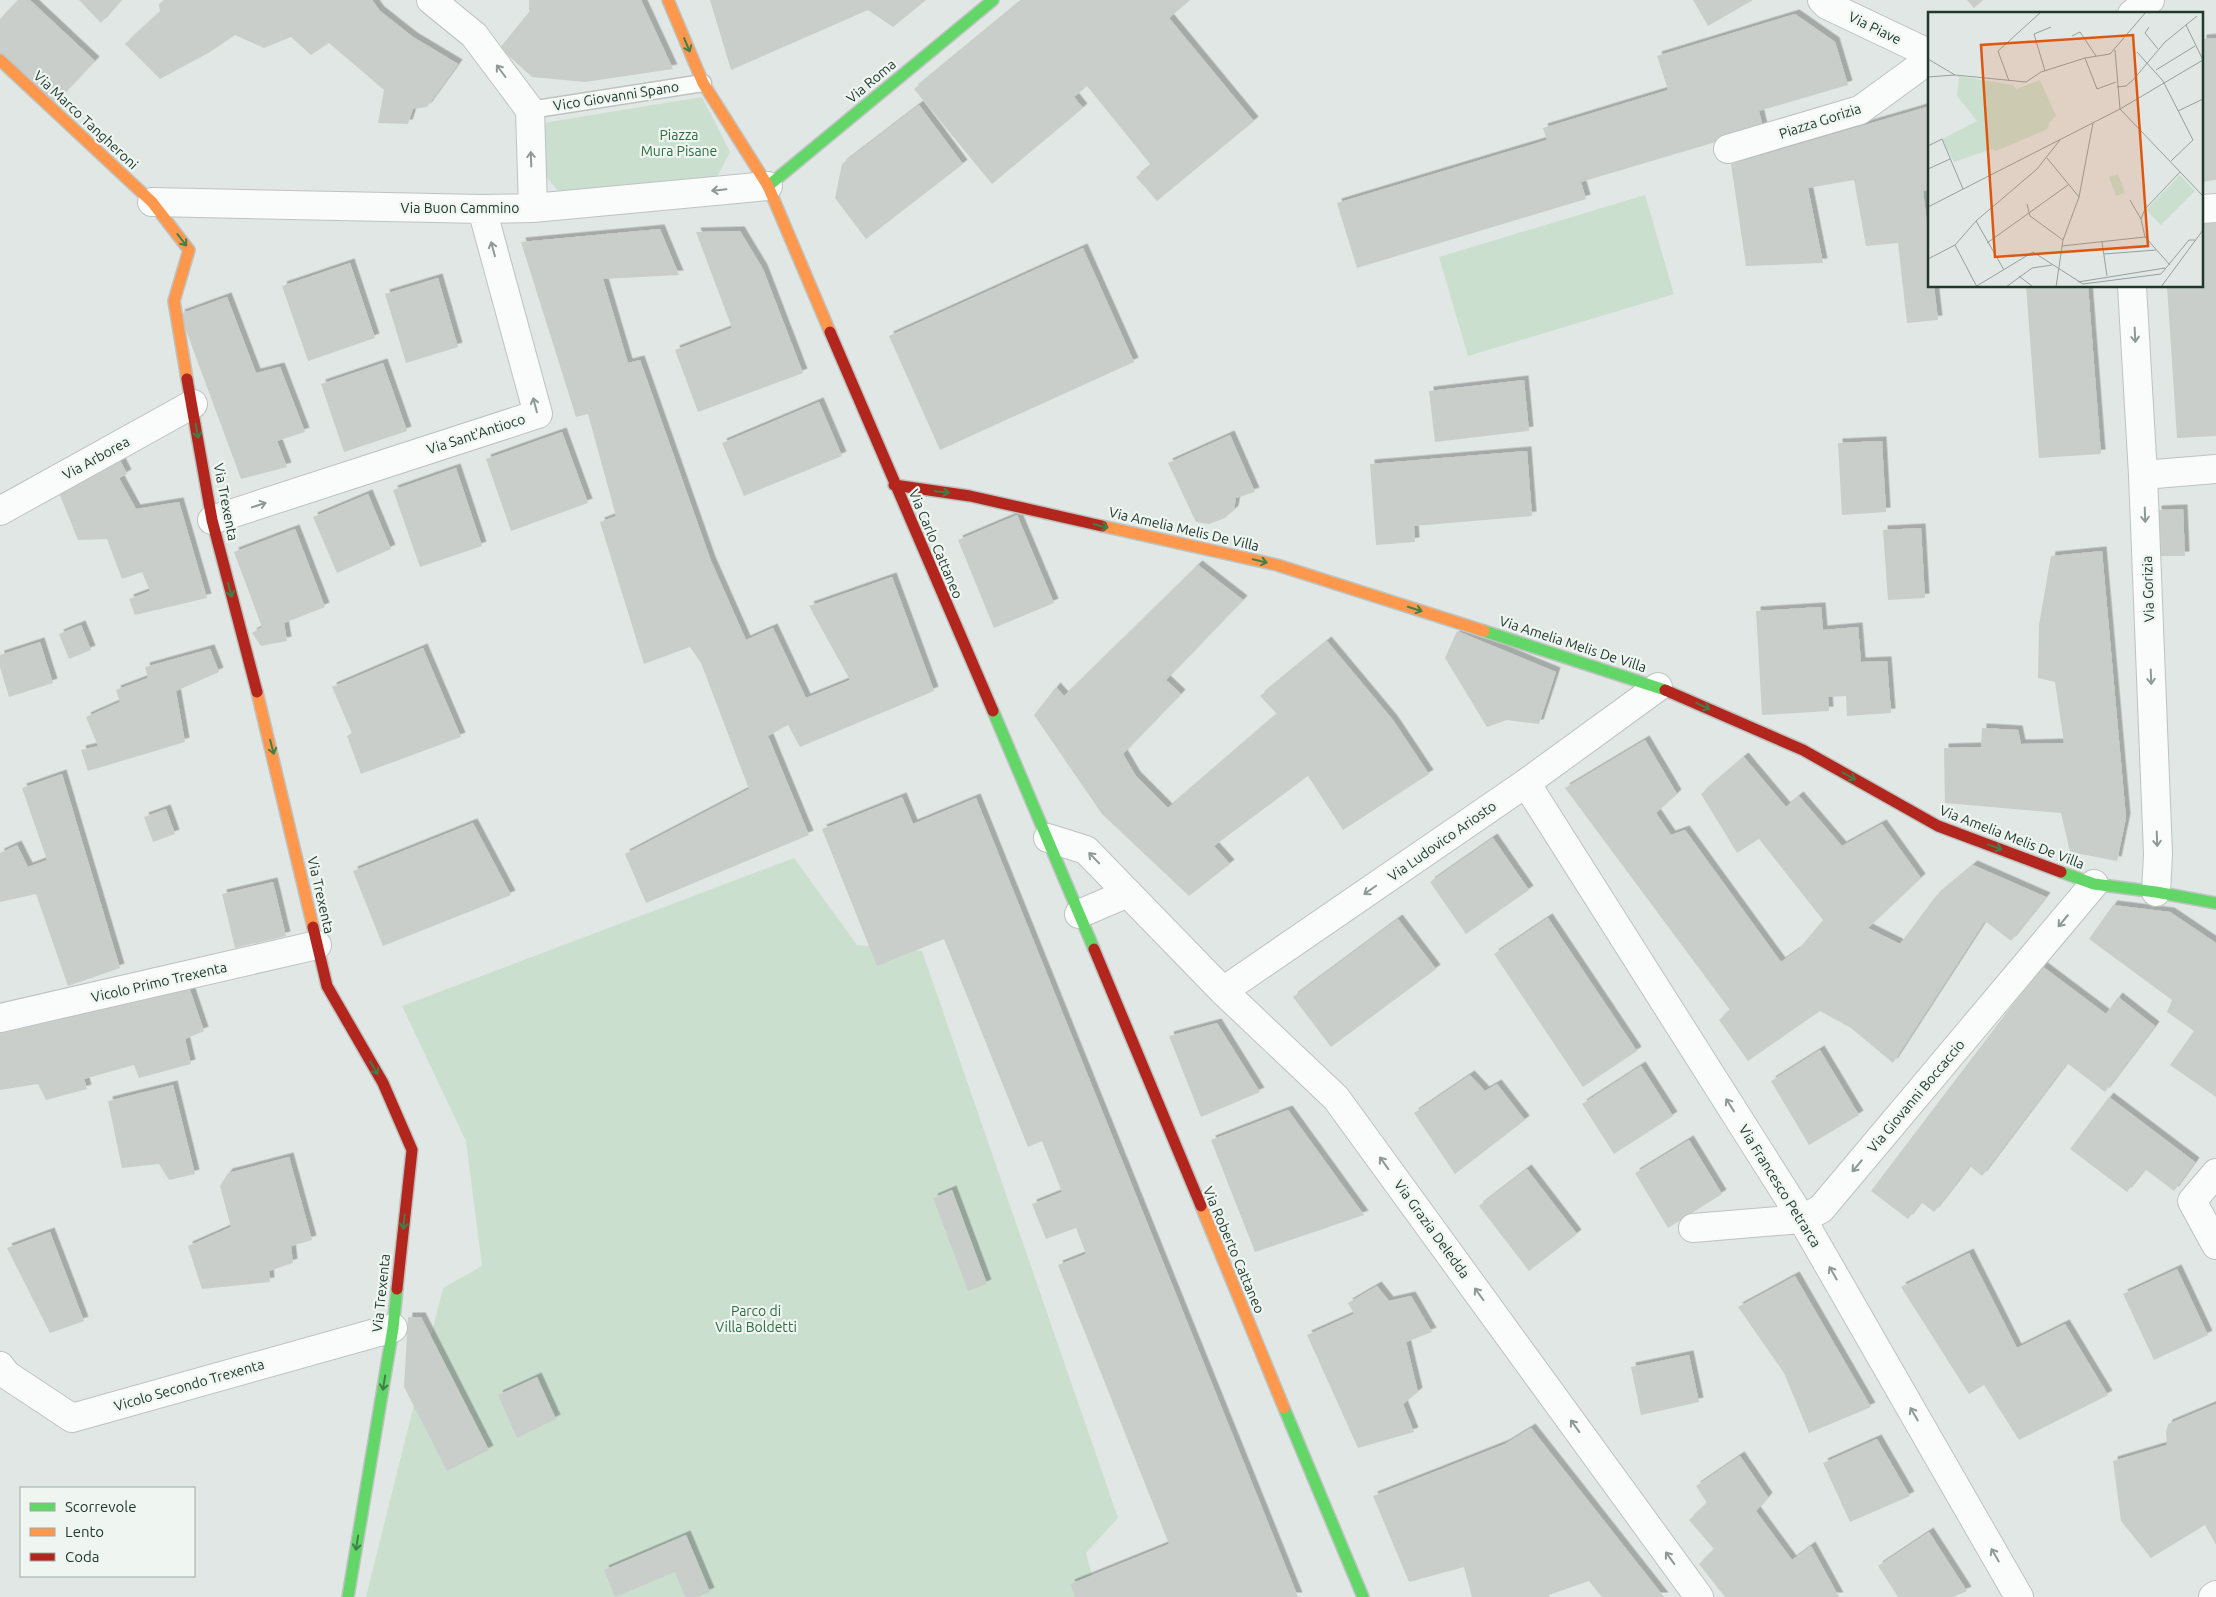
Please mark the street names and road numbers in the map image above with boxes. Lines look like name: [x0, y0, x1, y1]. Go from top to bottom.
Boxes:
street label: Via Piave: [1846, 8, 1904, 48]
street label: Via Roma: [843, 56, 899, 106]
street label: Via Marco Tangheroni: [31, 68, 141, 172]
street label: Vico Giovanni Spano: [552, 78, 680, 114]
street label: Piazza Gorizia: [1777, 100, 1863, 142]
street label: Via Buon Cammino: [401, 200, 519, 216]
street label: Via Sant'Antioco: [425, 411, 527, 457]
street label: Via Arborea: [60, 433, 132, 483]
street label: Via Trexenta: [211, 462, 241, 542]
street label: Via Carlo Cattaneo: [906, 487, 966, 601]
street label: Via Amelia Melis De Villa: [1107, 504, 1261, 554]
street label: Via Gorizia: [2139, 556, 2157, 622]
street label: Via Amelia Melis De Villa: [1497, 613, 1649, 675]
street label: Via Ludovico Ariosto: [1385, 798, 1499, 884]
street label: Via Amelia Melis De Villa: [1937, 802, 2087, 872]
street label: Via Trexenta: [304, 855, 338, 935]
street label: Vicolo Primo Trexenta: [90, 959, 228, 1005]
street label: Via Giovanni Boccaccio: [1864, 1036, 1968, 1156]
street label: Via Francesco Petrarca: [1736, 1122, 1824, 1250]
street label: Via Grazia Deledda: [1391, 1177, 1473, 1281]
street label: Via Roberto Cattaneo: [1200, 1184, 1268, 1316]
street label: Via Trexenta: [369, 1253, 393, 1333]
street label: Vicolo Secondo Trexenta: [112, 1356, 266, 1414]

